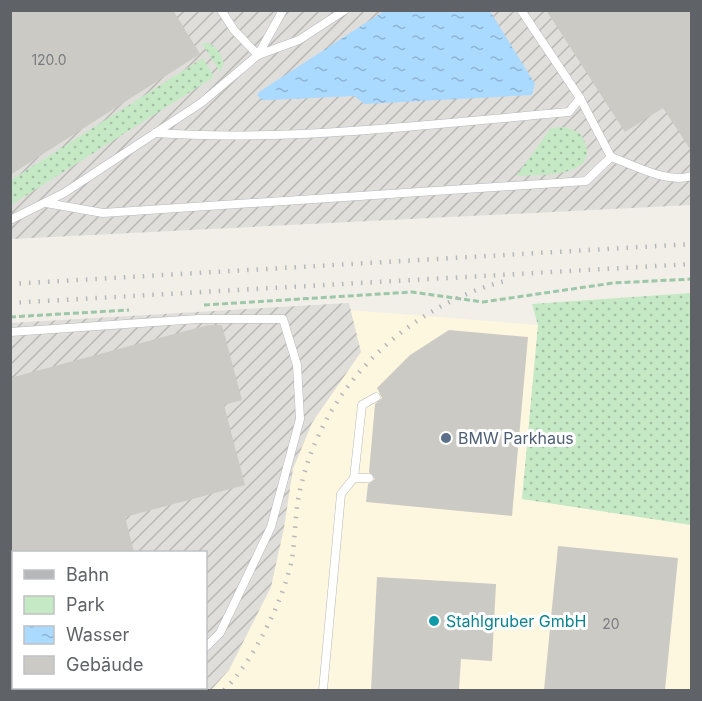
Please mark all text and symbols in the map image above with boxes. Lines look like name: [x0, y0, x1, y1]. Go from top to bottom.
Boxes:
house number: 120.0: [31, 51, 67, 68]
place label: BMW Parkhaus: [458, 428, 574, 448]
marker: BMW Parkhaus: [439, 431, 453, 445]
legend: [12, 551, 207, 689]
text: Bahn: [66, 564, 109, 585]
text: Park: [66, 594, 105, 615]
place label: Stahlgruber GmbH: [446, 611, 586, 631]
marker: Stahlgruber GmbH: [427, 614, 441, 628]
house number: 20: [602, 615, 620, 632]
text: Wasser: [66, 624, 129, 645]
text: Gebäude: [66, 654, 143, 675]

